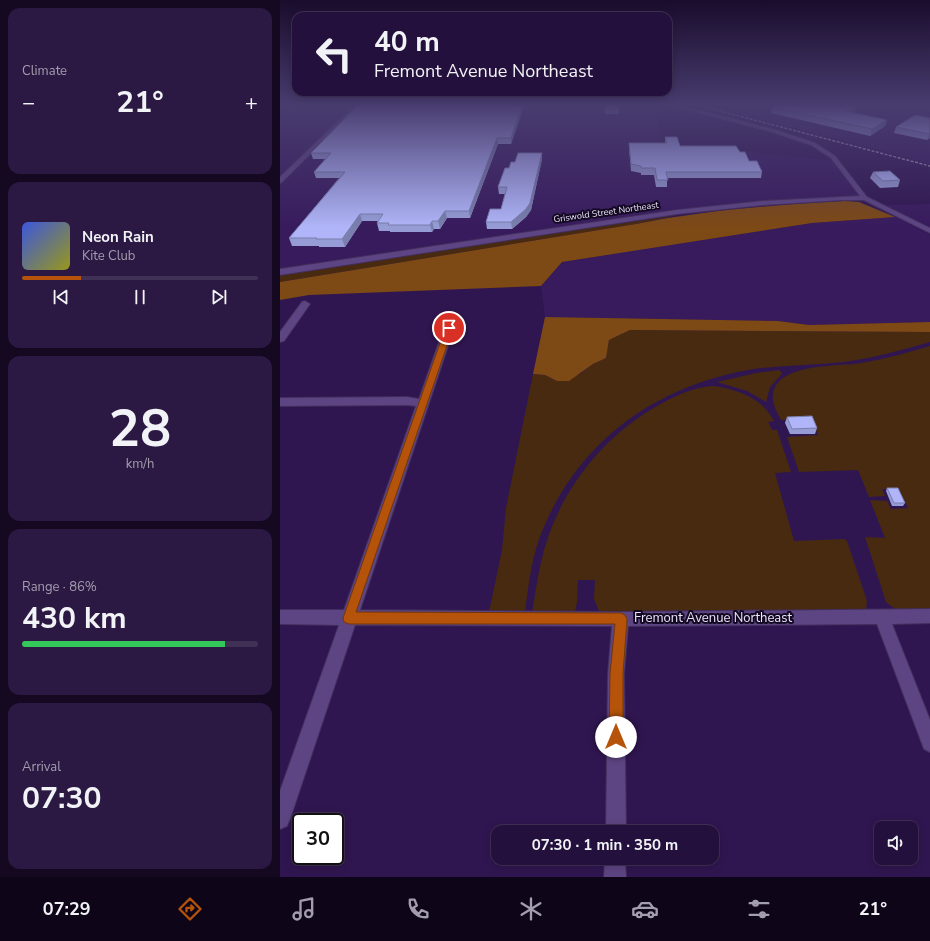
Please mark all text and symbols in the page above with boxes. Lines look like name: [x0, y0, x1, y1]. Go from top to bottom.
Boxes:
text: 40 m: [374, 23, 440, 61]
icon: left: [308, 28, 360, 80]
text: Fremont Avenue Northeast: [374, 59, 593, 83]
text: Climate: [22, 62, 67, 80]
text: 21°: [116, 82, 164, 123]
text: −: [22, 88, 35, 118]
text: +: [245, 88, 258, 118]
street label: Griswold Street Northeast: [553, 199, 660, 225]
text: Neon Rain: [82, 227, 154, 247]
text: Kite Club: [82, 247, 135, 265]
icon: previous: [50, 286, 72, 308]
icon: pause: [129, 286, 151, 308]
icon: next: [208, 286, 230, 308]
pin: [432, 311, 466, 345]
icon: arrive: [438, 317, 460, 339]
text: 28: [109, 393, 171, 464]
text: km/h: [126, 455, 154, 473]
text: Range · 86%: [22, 578, 97, 596]
text: 430 km: [22, 598, 127, 639]
street label: Fremont Avenue Northeast: [634, 609, 792, 627]
position arrow: [595, 716, 637, 758]
text: Arrival: [22, 758, 61, 776]
text: 07:30: [22, 778, 101, 819]
speed limit sign: 30: [292, 813, 344, 865]
map controls: [874, 821, 918, 865]
button: sound: [874, 821, 918, 865]
text: 07:30 · 1 min · 350 m: [532, 835, 678, 855]
icon: directions: [176, 895, 204, 923]
icon: music: [290, 895, 318, 923]
icon: phone: [404, 895, 432, 923]
icon: climate: [517, 895, 545, 923]
icon: car: [631, 895, 659, 923]
icon: filters: [745, 895, 773, 923]
text: 07:29: [43, 897, 91, 921]
text: 21°: [859, 897, 887, 921]

